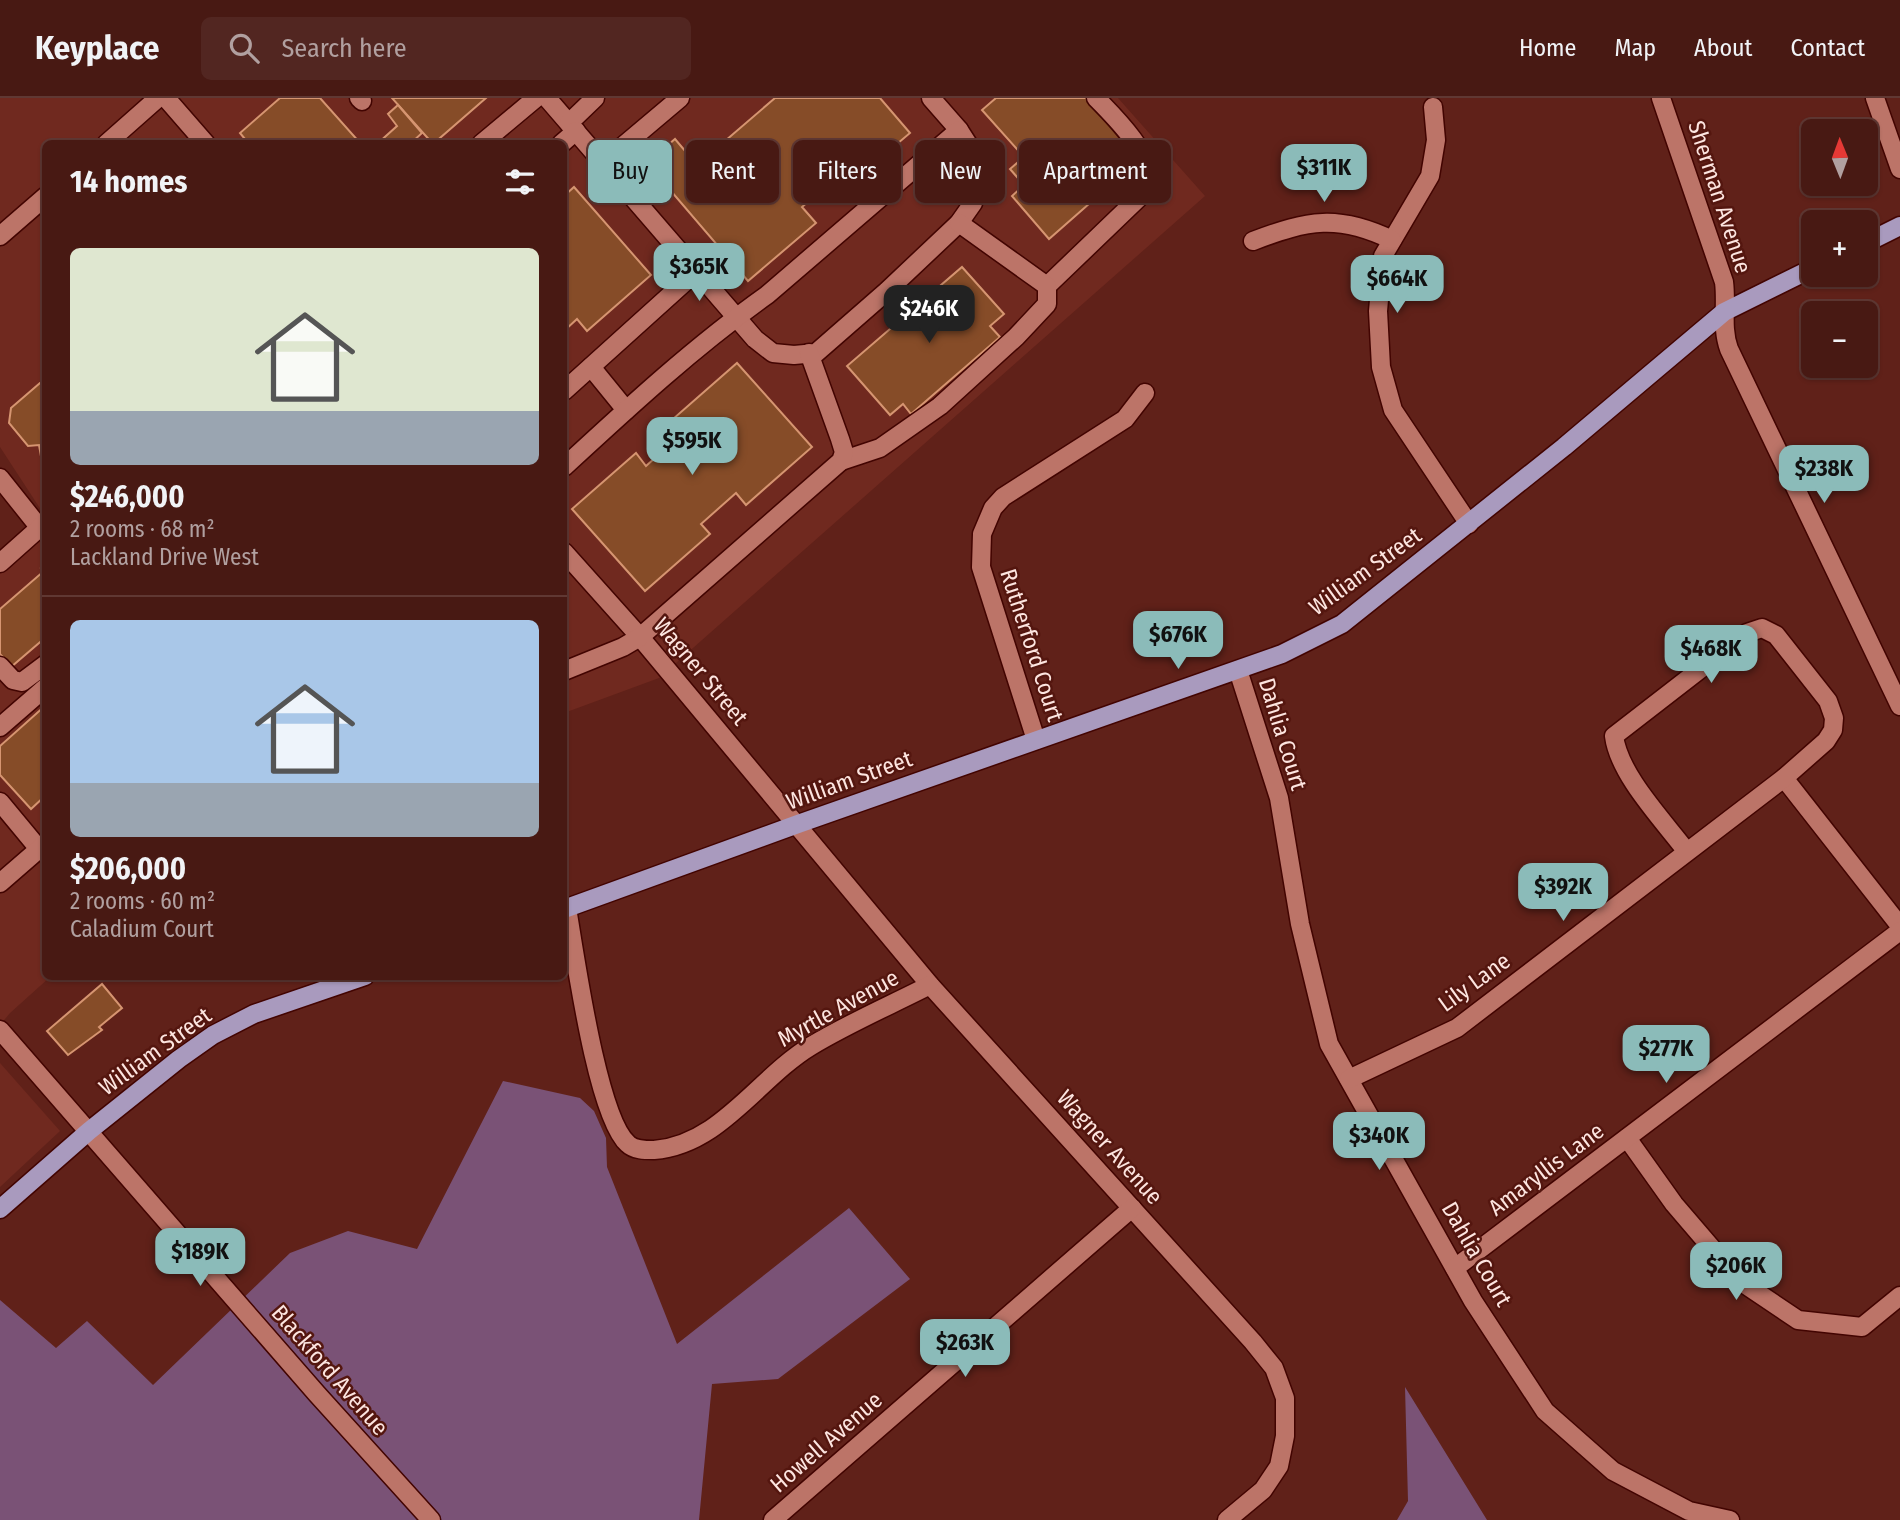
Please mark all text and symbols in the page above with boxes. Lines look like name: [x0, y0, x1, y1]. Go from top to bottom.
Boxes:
search box: [201, 17, 691, 80]
text: Keyplace: [35, 28, 159, 68]
icon: search: [225, 29, 263, 67]
text: Search here: [281, 33, 407, 64]
text: Home: [1519, 34, 1576, 62]
text: Map: [1614, 34, 1656, 62]
text: About: [1694, 34, 1752, 62]
text: Contact: [1790, 34, 1865, 62]
street label: Sherman Avenue: [1682, 117, 1758, 277]
north arrow: [1801, 119, 1878, 196]
map controls: [1801, 119, 1878, 378]
chip: Buy: [588, 140, 672, 203]
chip: Rent: [686, 140, 779, 203]
chip: Filters: [793, 140, 901, 203]
chip: New: [915, 140, 1005, 203]
chip: Apartment: [1019, 140, 1171, 203]
pin: $311K: [1275, 144, 1373, 204]
text: $311K: [1297, 153, 1351, 181]
icon: filters: [501, 163, 539, 201]
text: 14 homes: [70, 164, 187, 200]
button: +: [1801, 210, 1878, 287]
pin: $365K: [650, 244, 748, 303]
text: $365K: [670, 252, 728, 280]
pin: $664K: [1348, 256, 1446, 315]
text: $664K: [1367, 264, 1427, 292]
pin: $246K: [880, 286, 978, 345]
icon: home: [242, 294, 368, 420]
text: $246K: [900, 294, 958, 322]
button: −: [1801, 301, 1878, 378]
pin: $595K: [643, 418, 741, 477]
text: $595K: [663, 426, 721, 454]
pin: $238K: [1775, 446, 1873, 505]
text: $238K: [1795, 454, 1853, 482]
text: $246,000: [70, 479, 185, 515]
text: 2 rooms · 68 m²: [70, 515, 215, 543]
street label: William Street: [1303, 521, 1427, 621]
text: Lackland Drive West: [70, 543, 259, 571]
street label: Rutherford Court: [994, 565, 1070, 725]
street label: Wagner Street: [648, 611, 754, 731]
pin: $676K: [1129, 612, 1227, 671]
text: $676K: [1149, 620, 1207, 648]
pin: $468K: [1662, 626, 1760, 685]
text: $468K: [1681, 634, 1741, 662]
icon: home: [242, 666, 368, 792]
street label: Dahlia Court: [1253, 674, 1313, 794]
street label: William Street: [782, 744, 916, 816]
text: $206,000: [70, 851, 186, 887]
pin: $392K: [1514, 864, 1612, 923]
text: $392K: [1534, 872, 1592, 900]
text: 2 rooms · 60 m²: [70, 887, 215, 915]
text: Caladium Court: [70, 915, 214, 943]
street label: Lily Lane: [1432, 946, 1516, 1018]
street label: Myrtle Avenue: [773, 963, 903, 1053]
street label: William Street: [93, 1001, 217, 1101]
pin: $277K: [1617, 1026, 1715, 1085]
text: $277K: [1639, 1034, 1693, 1062]
street label: Wagner Avenue: [1051, 1084, 1169, 1210]
pin: $340K: [1330, 1112, 1428, 1172]
street label: Amaryllis Lane: [1483, 1117, 1609, 1221]
text: $340K: [1349, 1121, 1409, 1149]
street label: Dahlia Court: [1436, 1197, 1518, 1312]
pin: $189K: [151, 1228, 249, 1288]
text: $189K: [171, 1237, 229, 1265]
pin: $206K: [1687, 1242, 1785, 1302]
text: $206K: [1706, 1251, 1766, 1279]
street label: Blackford Avenue: [266, 1299, 394, 1441]
pin: $263K: [916, 1320, 1014, 1379]
text: $263K: [936, 1328, 994, 1356]
street label: Howell Avenue: [764, 1386, 888, 1498]

